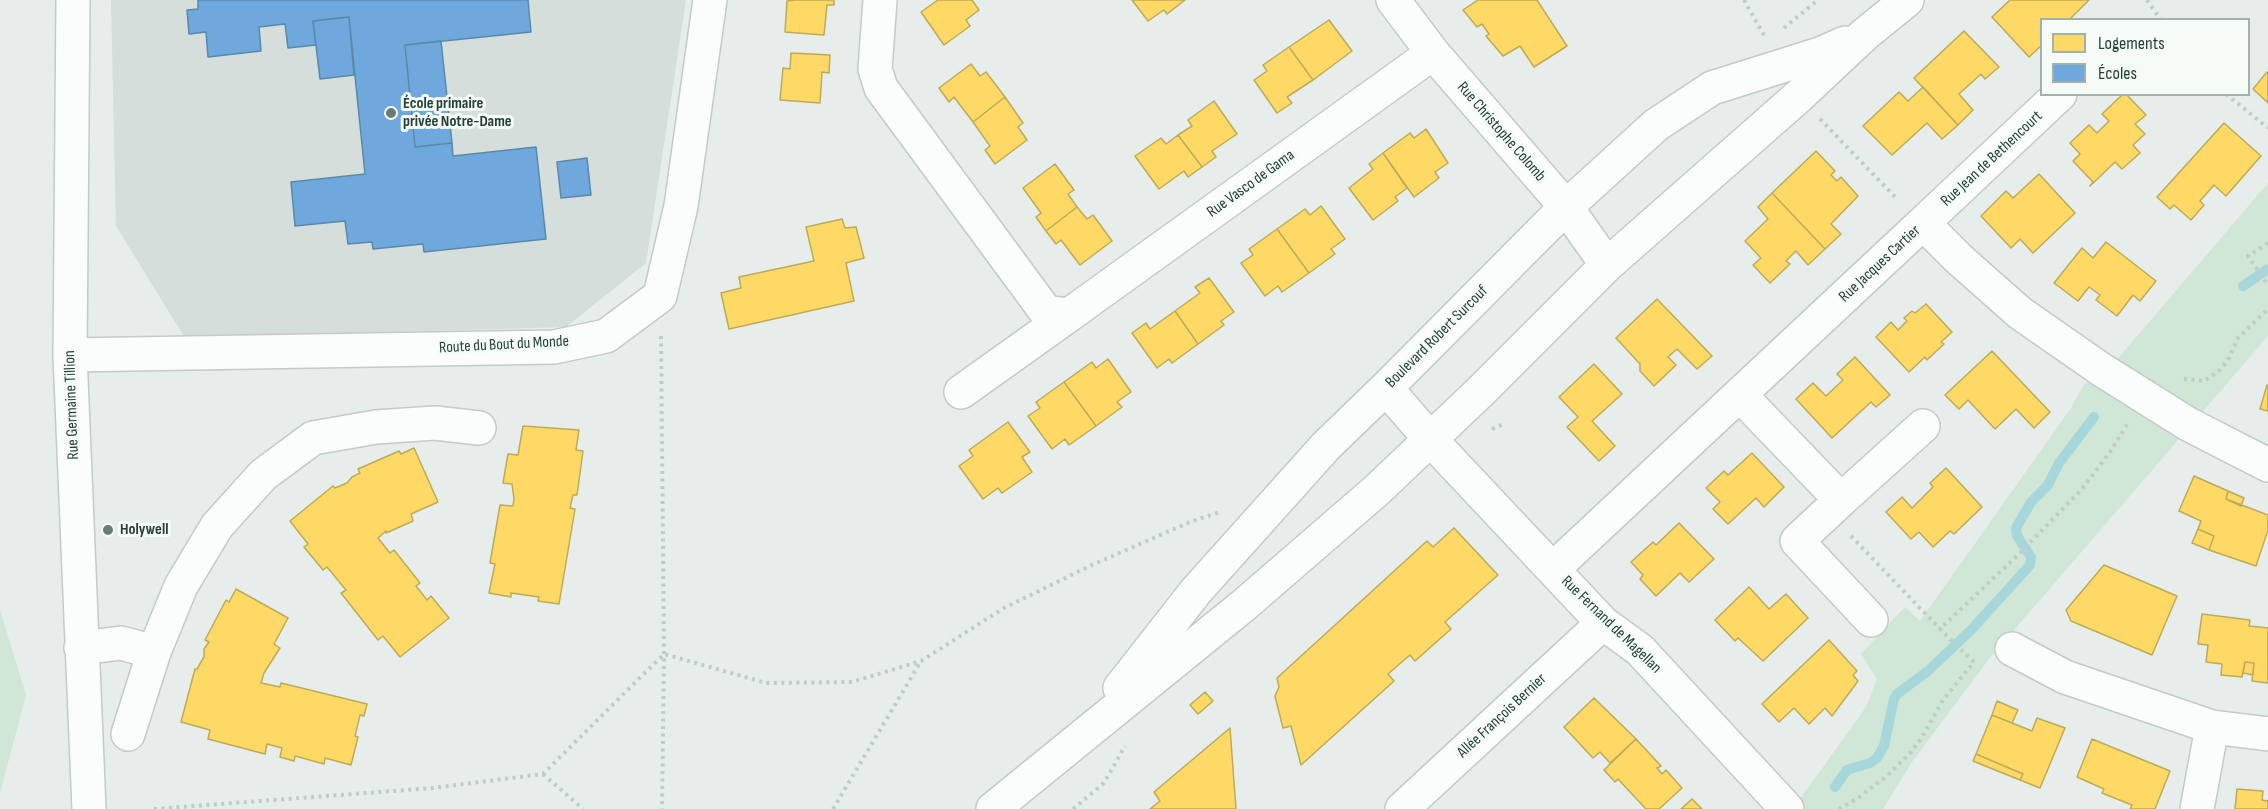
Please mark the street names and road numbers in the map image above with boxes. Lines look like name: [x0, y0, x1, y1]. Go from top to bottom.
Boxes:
street label: Rue Christophe Colomb: [1453, 78, 1549, 186]
street label: Rue Jean de Bethencourt: [1937, 107, 2047, 211]
street label: Rue Vasco de Gama: [1204, 146, 1298, 222]
street label: Rue Jacques Cartier: [1835, 221, 1925, 307]
street label: Boulevard Robert Surcouf: [1382, 282, 1492, 392]
street label: Route du Bout du Monde: [439, 332, 569, 358]
street label: Rue Germaine Tillion: [60, 350, 84, 460]
street label: Rue Fernand de Magellan: [1557, 572, 1665, 678]
street label: Allée François Bernier: [1453, 670, 1551, 762]

